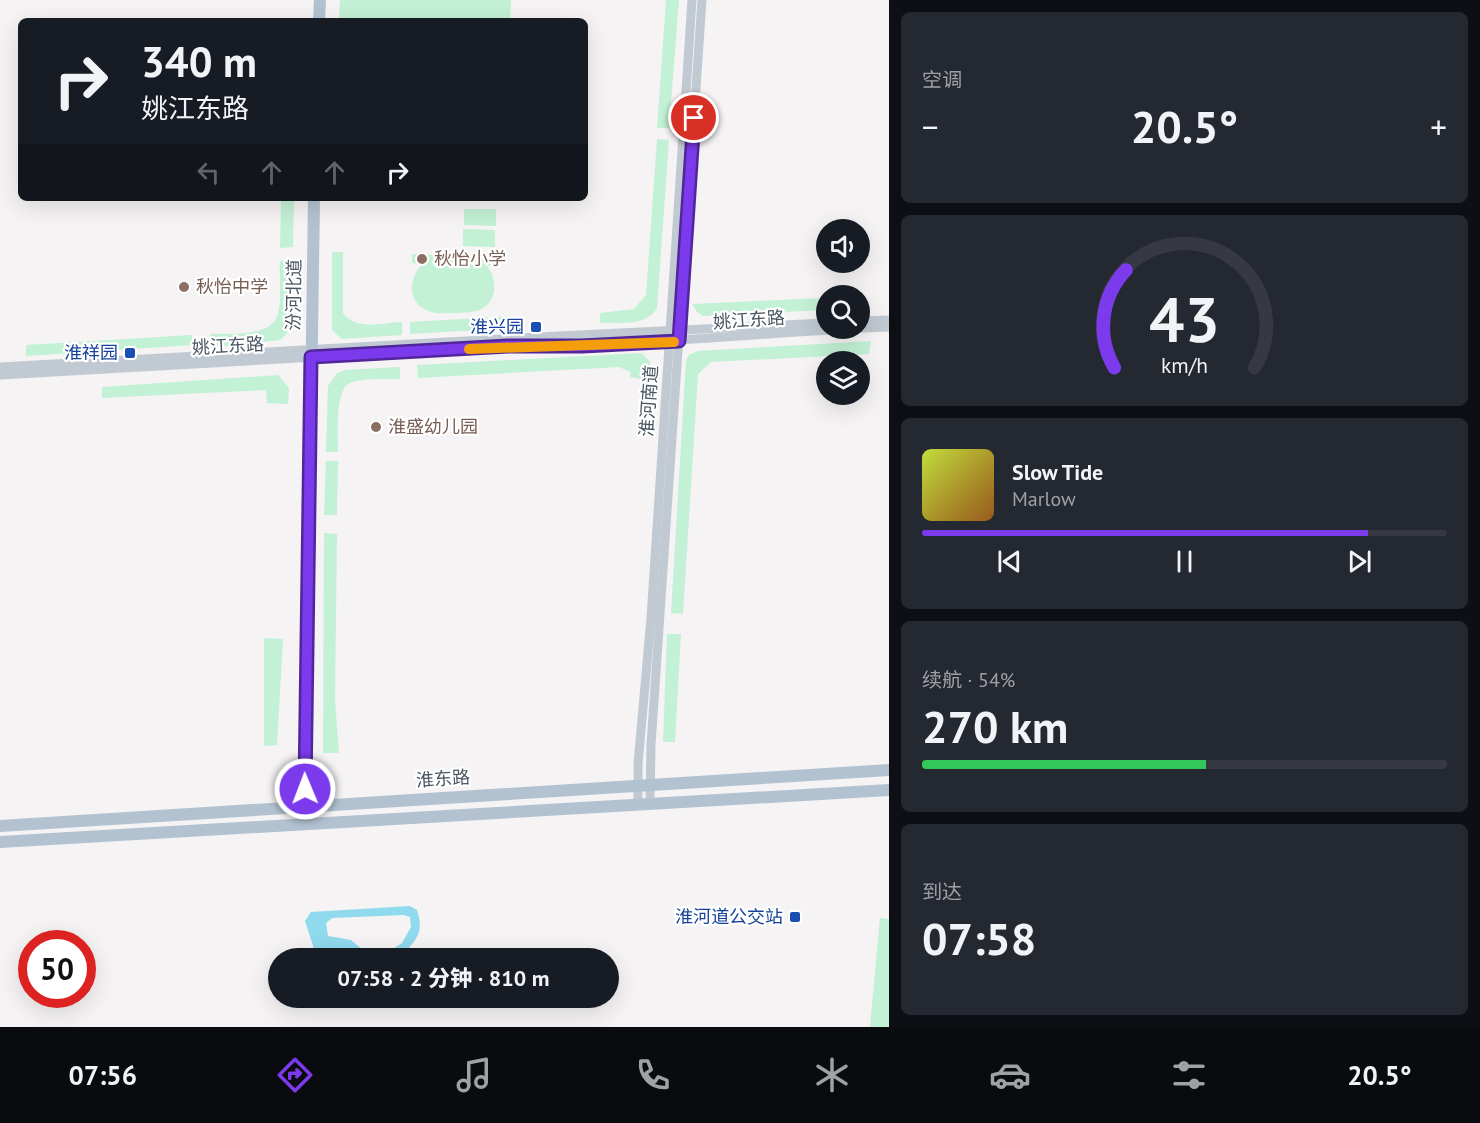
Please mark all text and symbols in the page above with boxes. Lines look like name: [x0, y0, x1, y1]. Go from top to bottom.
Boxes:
text: 340 m: [141, 34, 257, 89]
icon: right: [42, 42, 120, 120]
text: 空调: [922, 67, 962, 93]
text: 姚江东路: [141, 91, 249, 125]
pin: [668, 92, 719, 143]
text: 20.5°: [1131, 97, 1238, 155]
icon: arrive: [677, 101, 710, 134]
text: −: [922, 105, 939, 148]
text: +: [1430, 105, 1447, 148]
icon: left: [192, 156, 225, 189]
icon: ahead: [255, 156, 288, 189]
icon: ahead: [318, 156, 351, 189]
icon: right: [381, 156, 414, 189]
map controls: [816, 219, 870, 405]
button: sound: [816, 219, 870, 273]
place label: 秋怡小学: [434, 247, 506, 270]
marker: 秋怡小学: [415, 252, 429, 266]
street label: 汾河北道: [281, 259, 306, 331]
place label: 秋怡中学: [196, 275, 268, 298]
text: 43: [1149, 278, 1220, 359]
marker: 秋怡中学: [177, 280, 191, 294]
button: search: [816, 285, 870, 339]
street label: 姚江东路: [712, 306, 786, 333]
place label: 淮兴园: [470, 315, 524, 338]
marker: 淮兴园: [529, 320, 543, 334]
street label: 姚江东路: [191, 332, 265, 359]
place label: 淮祥园: [64, 341, 118, 364]
marker: 淮祥园: [123, 346, 137, 360]
button: layers: [816, 351, 870, 405]
text: km/h: [1161, 351, 1208, 379]
street label: 淮河南道: [635, 364, 662, 438]
place label: 淮盛幼儿园: [388, 415, 478, 438]
marker: 淮盛幼儿园: [369, 420, 383, 434]
text: Slow Tide: [1012, 458, 1103, 486]
text: Marlow: [1012, 486, 1076, 512]
icon: previous: [993, 545, 1026, 578]
icon: pause: [1168, 545, 1201, 578]
icon: next: [1343, 545, 1376, 578]
text: 续航 · 54%: [922, 667, 1015, 693]
text: 270 km: [922, 697, 1068, 755]
position arrow: [273, 757, 337, 821]
street label: 淮东路: [415, 765, 471, 792]
text: 到达: [922, 879, 962, 905]
place label: 淮河道公交站: [675, 905, 783, 928]
text: 07:58: [922, 909, 1036, 967]
marker: 淮河道公交站: [788, 910, 802, 924]
speed limit sign: 50: [18, 930, 96, 1008]
text: 07:58 · 2 分钟 · 810 m: [338, 964, 549, 992]
icon: directions: [274, 1054, 316, 1096]
icon: music: [453, 1054, 495, 1096]
icon: phone: [632, 1054, 674, 1096]
icon: climate: [811, 1054, 853, 1096]
icon: car: [989, 1054, 1031, 1096]
icon: filters: [1168, 1054, 1210, 1096]
text: 07:56: [68, 1058, 137, 1092]
text: 20.5°: [1347, 1058, 1412, 1092]

